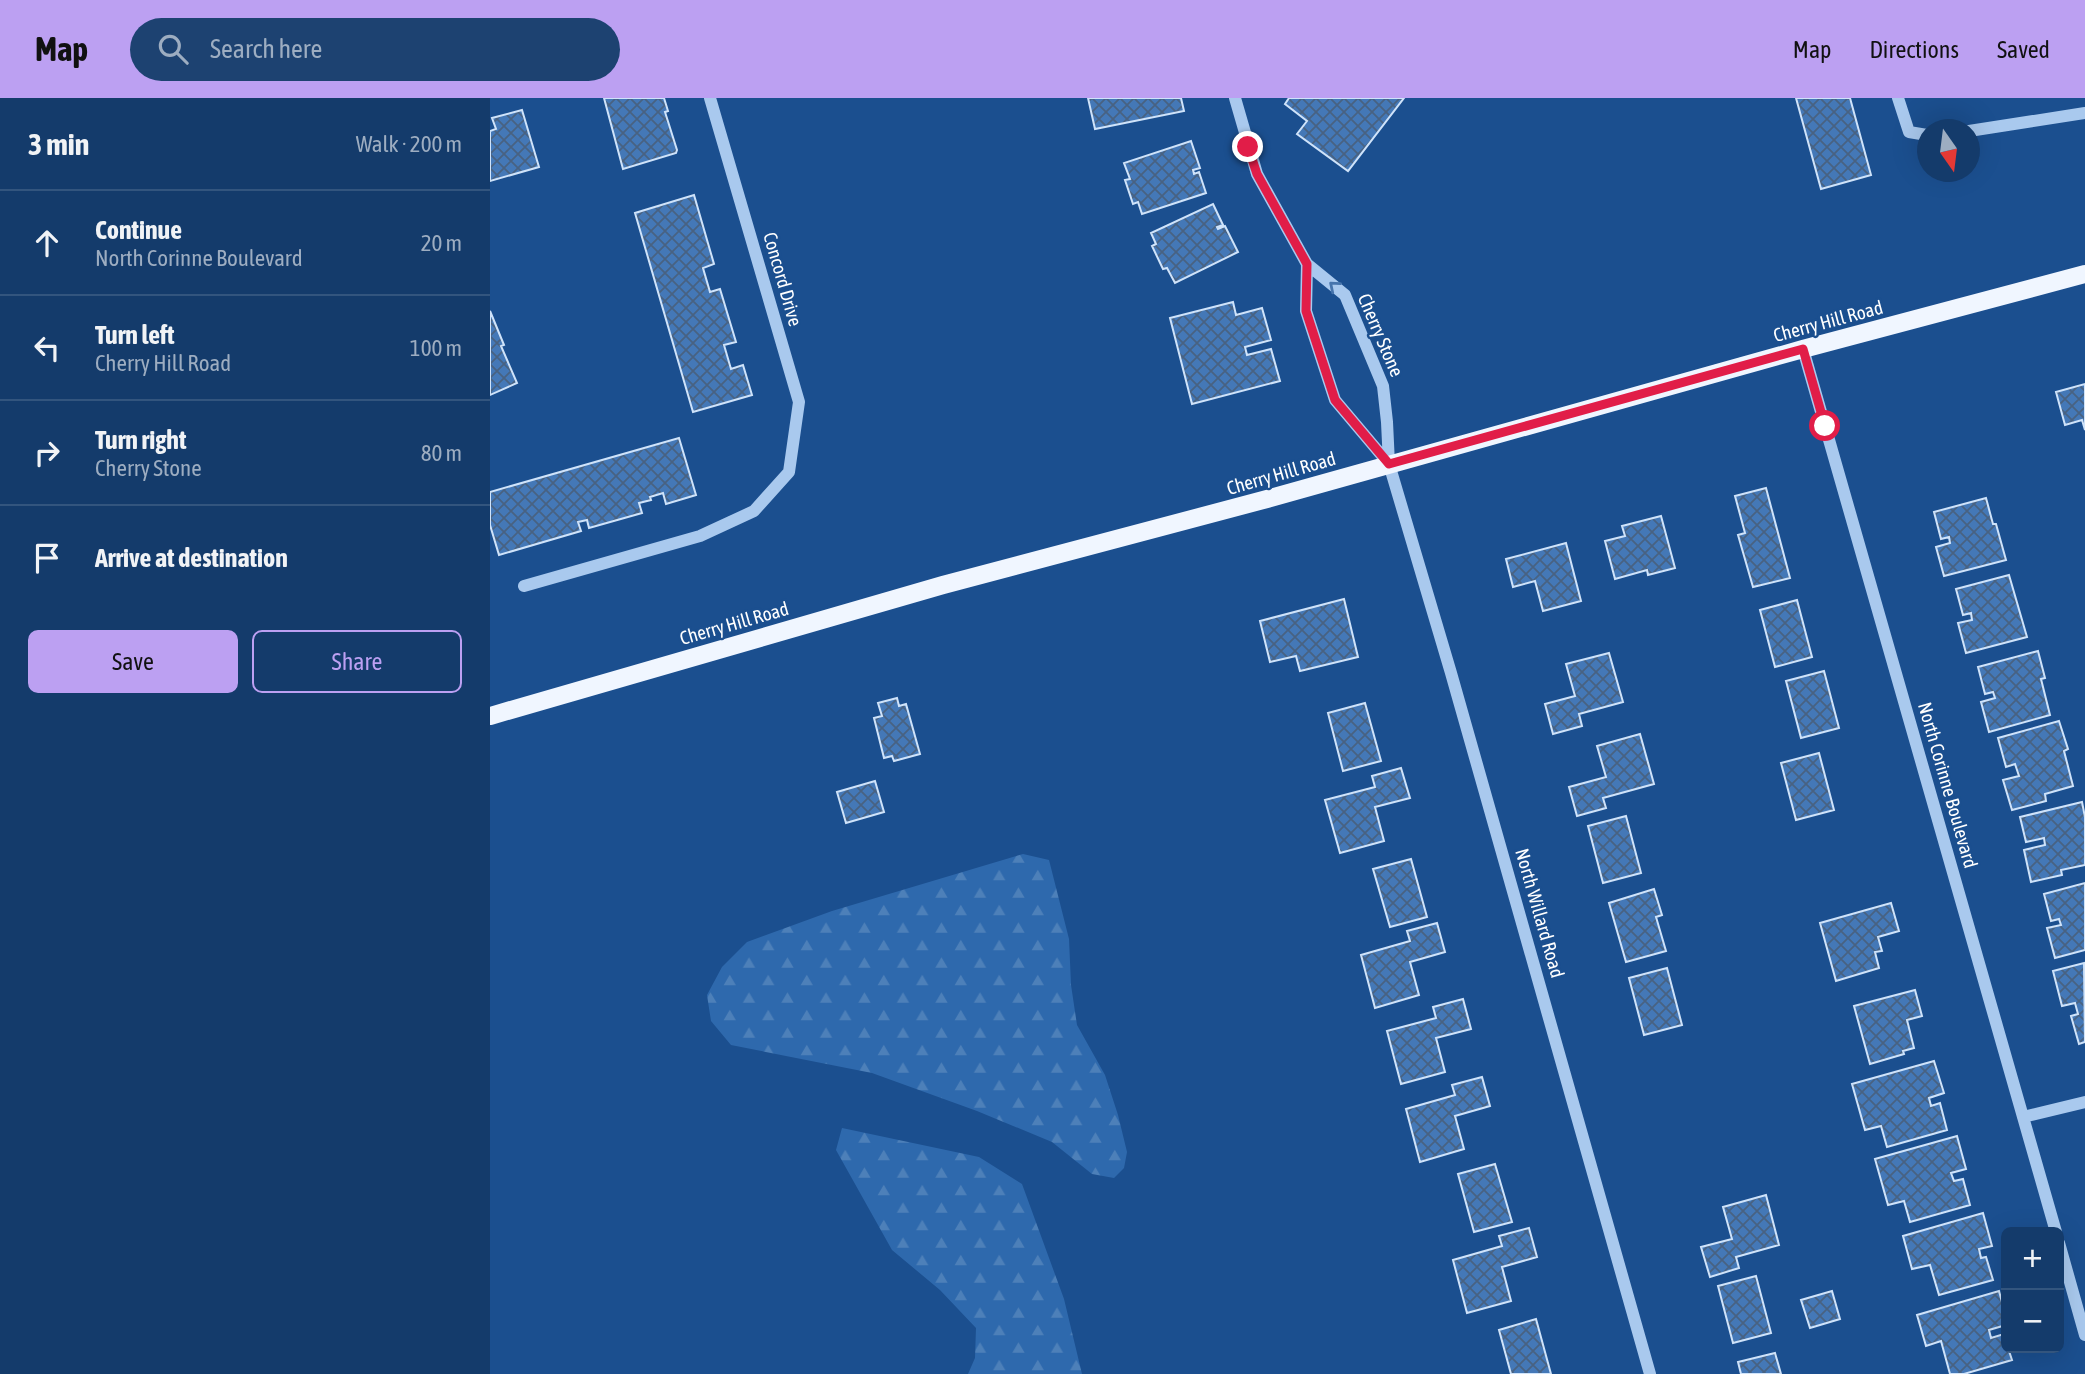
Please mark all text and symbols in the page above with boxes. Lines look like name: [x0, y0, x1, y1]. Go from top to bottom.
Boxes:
search box: [130, 18, 620, 81]
text: Map: [35, 30, 88, 68]
icon: search: [154, 30, 192, 68]
text: Search here: [210, 34, 322, 64]
text: Map: [1793, 36, 1831, 63]
text: Directions: [1869, 36, 1959, 63]
text: Saved: [1997, 36, 2050, 63]
north arrow: [1917, 119, 1980, 182]
text: 3 min: [28, 127, 89, 161]
text: Walk · 200 m: [356, 131, 462, 157]
route end: [1232, 131, 1263, 162]
text: Continue: [95, 215, 182, 245]
icon: ahead: [28, 224, 66, 262]
street label: Concord Drive: [759, 229, 807, 329]
text: 20 m: [421, 230, 462, 256]
text: North Corinne Boulevard: [95, 245, 303, 271]
one-way arrow: [1330, 282, 1342, 295]
street label: Cherry Stone: [1354, 290, 1408, 380]
street label: Cherry Hill Road: [1771, 296, 1885, 346]
text: Turn left: [95, 320, 175, 350]
icon: left: [28, 329, 66, 367]
text: 100 m: [410, 335, 462, 361]
text: Cherry Hill Road: [95, 350, 231, 376]
route start: [1809, 410, 1840, 441]
text: Turn right: [95, 425, 186, 455]
icon: right: [28, 434, 66, 472]
text: 80 m: [421, 440, 462, 466]
street label: Cherry Hill Road: [1224, 447, 1338, 499]
text: Cherry Stone: [95, 455, 202, 481]
icon: arrive: [28, 539, 66, 577]
text: Arrive at destination: [95, 543, 288, 573]
street label: Cherry Hill Road: [677, 597, 791, 649]
button: Save: [28, 630, 238, 693]
button: Share: [252, 630, 462, 693]
street label: North Corinne Boulevard: [1914, 700, 1982, 870]
street label: North Willard Road: [1511, 846, 1569, 980]
map controls: [2001, 1227, 2064, 1353]
button: +: [2001, 1227, 2064, 1290]
button: −: [2001, 1290, 2064, 1353]

